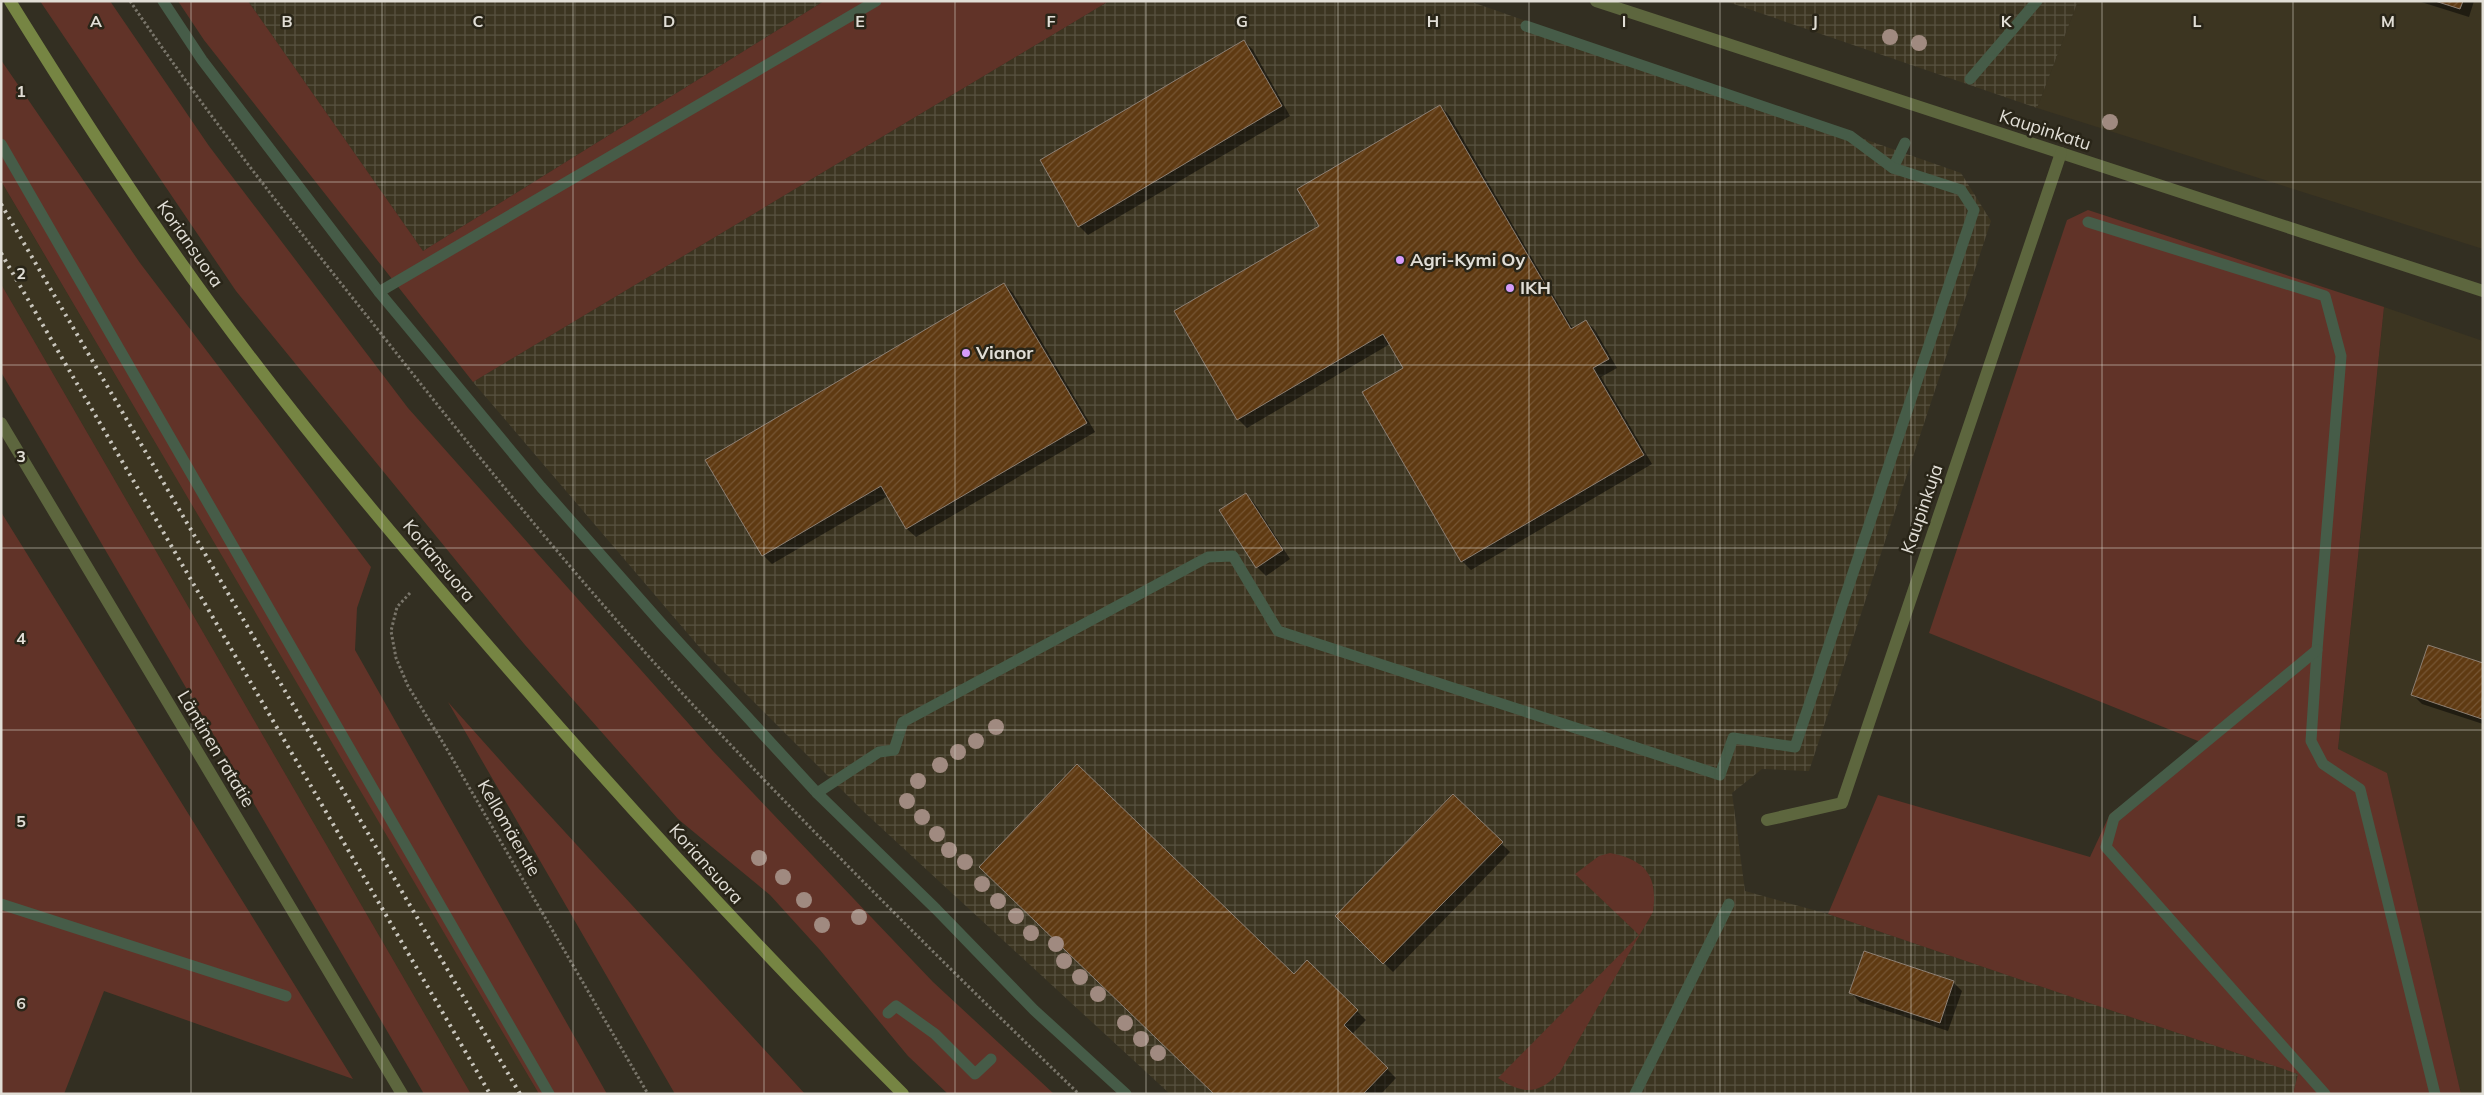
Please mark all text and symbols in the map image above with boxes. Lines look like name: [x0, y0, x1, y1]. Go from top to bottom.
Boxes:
text: A: [90, 11, 102, 31]
text: B: [281, 11, 293, 31]
text: C: [473, 11, 484, 31]
text: D: [663, 11, 675, 31]
text: E: [855, 11, 865, 31]
text: F: [1046, 11, 1056, 31]
text: G: [1236, 11, 1248, 31]
text: H: [1427, 11, 1439, 31]
text: I: [1622, 11, 1626, 31]
text: J: [1812, 11, 1818, 31]
text: K: [2001, 11, 2013, 31]
text: L: [2193, 11, 2202, 31]
text: M: [2381, 11, 2395, 31]
text: 1: [16, 81, 26, 101]
street label: Kaupinkatu: [1996, 104, 2094, 155]
street label: Koriansuora: [152, 196, 229, 291]
place label: Agri-Kymi Oy: [1410, 248, 1525, 271]
marker: Agri-Kymi Oy: [1394, 254, 1406, 266]
text: 2: [16, 263, 26, 283]
place label: IKH: [1520, 276, 1551, 299]
marker: IKH: [1504, 282, 1516, 294]
place label: Vianor: [975, 341, 1034, 364]
marker: Vianor: [960, 347, 972, 359]
text: 3: [16, 446, 26, 466]
street label: Kaupinkuja: [1896, 461, 1948, 557]
street label: Koriansuora: [398, 515, 480, 607]
text: 4: [16, 628, 26, 648]
street label: Läntinen ratatie: [173, 686, 260, 811]
street label: Kellomäentie: [473, 776, 546, 880]
text: 5: [16, 811, 26, 831]
street label: Koriansuora: [664, 819, 749, 909]
text: 6: [16, 993, 26, 1013]

